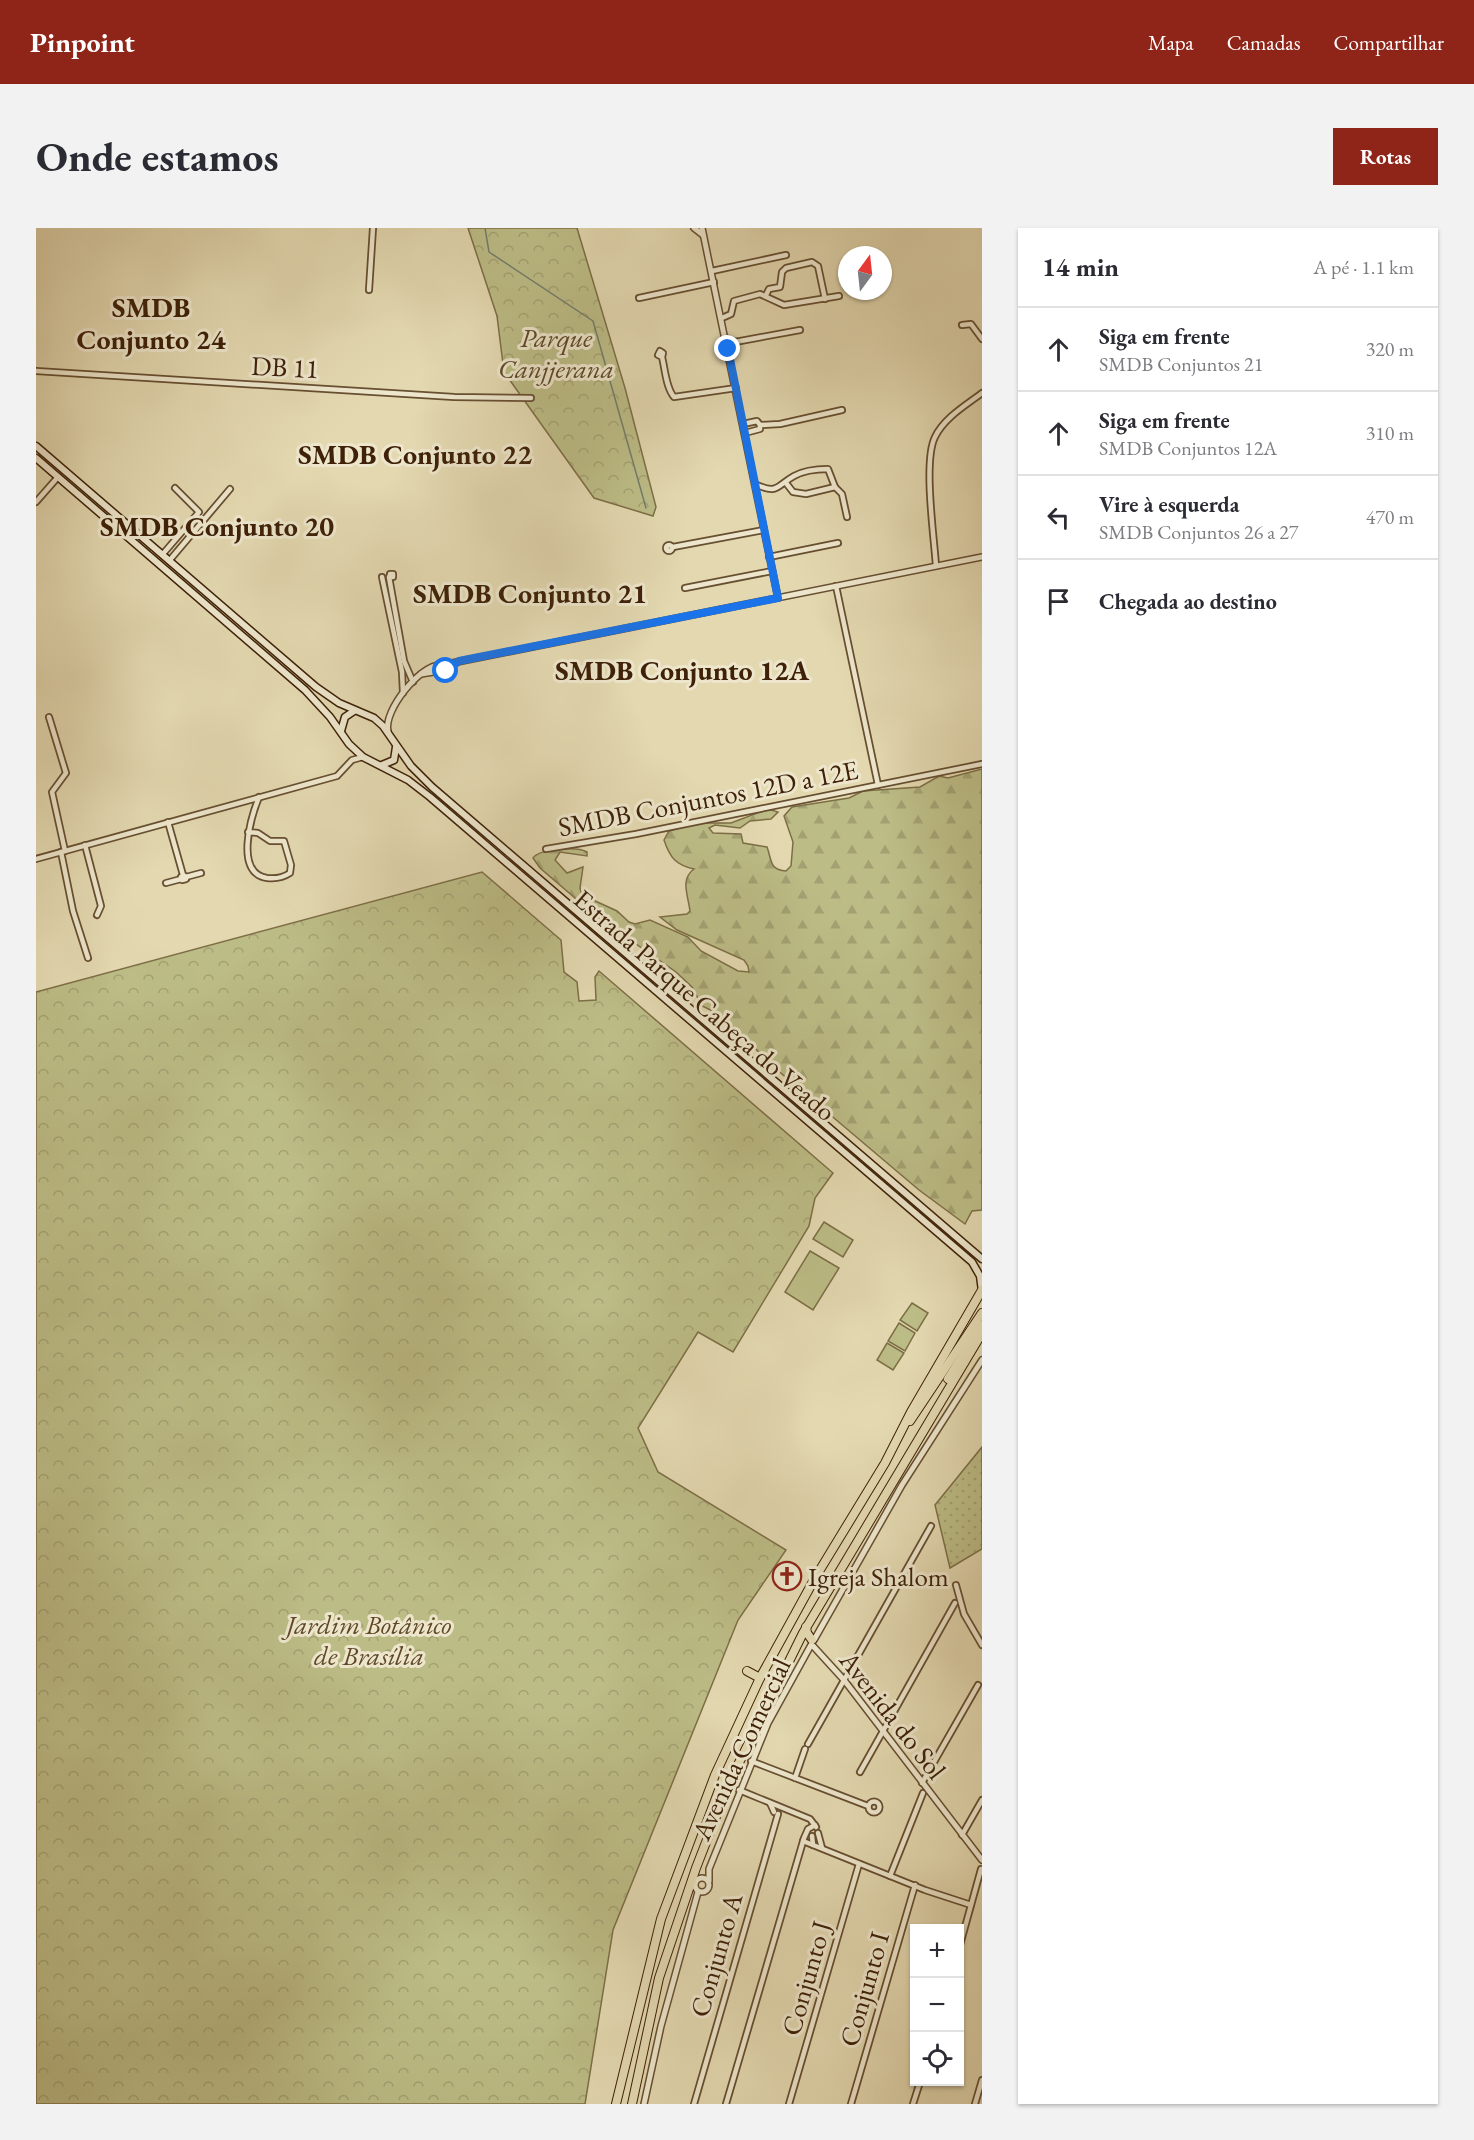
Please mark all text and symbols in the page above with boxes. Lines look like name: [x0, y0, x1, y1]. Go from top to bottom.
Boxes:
text: Pinpoint: [30, 24, 135, 60]
text: Mapa: [1148, 29, 1194, 56]
text: Camadas: [1227, 29, 1300, 56]
text: Compartilhar: [1333, 29, 1444, 56]
button: Rotas: [1333, 128, 1438, 185]
text: Onde estamos: [36, 129, 279, 184]
north arrow: [838, 246, 892, 300]
text: 14 min: [1042, 250, 1119, 284]
text: A pé · 1.1 km: [1313, 254, 1414, 280]
district label: SMDB Conjunto 24: [77, 289, 227, 357]
park label: Parque Canjjerana: [498, 320, 614, 386]
text: Siga em frente: [1099, 322, 1230, 351]
icon: ahead: [1042, 333, 1075, 366]
route end: [714, 335, 740, 361]
text: 320 m: [1366, 336, 1414, 362]
street label: DB 11: [250, 348, 320, 386]
text: SMDB Conjuntos 21: [1099, 351, 1263, 377]
text: Siga em frente: [1099, 406, 1230, 435]
icon: ahead: [1042, 417, 1075, 450]
text: 310 m: [1366, 420, 1414, 446]
text: SMDB Conjuntos 12A: [1099, 435, 1277, 461]
district label: SMDB Conjunto 22: [298, 436, 532, 472]
text: Vire à esquerda: [1099, 490, 1239, 519]
icon: left: [1042, 501, 1075, 534]
text: 470 m: [1366, 504, 1414, 530]
district label: SMDB Conjunto 20: [100, 508, 334, 544]
text: SMDB Conjuntos 26 a 27: [1099, 519, 1298, 545]
district label: SMDB Conjunto 21: [413, 575, 647, 611]
icon: arrive: [1042, 585, 1075, 618]
text: Chegada ao destino: [1099, 587, 1277, 616]
district label: SMDB Conjunto 12A: [555, 652, 810, 688]
route start: [432, 657, 458, 683]
street label: SMDB Conjuntos 12D a 12E: [555, 752, 861, 844]
street label: Estrada Parque Cabeça do Veado: [566, 881, 844, 1129]
place label: Igreja Shalom: [808, 1559, 949, 1594]
church icon: Igreja Shalom: [771, 1560, 803, 1592]
park label: Jardim Botânico de Brasília: [281, 1607, 452, 1673]
street label: Avenida do Sol: [831, 1643, 954, 1786]
street label: Avenida Comercial: [683, 1652, 799, 1847]
street label: Conjunto A: [682, 1889, 750, 2021]
street label: Conjunto J: [773, 1917, 839, 2039]
map controls: [910, 1924, 964, 2086]
button: +: [910, 1924, 964, 1978]
street label: Conjunto I: [831, 1928, 897, 2050]
button: −: [910, 1978, 964, 2032]
button: locate: [910, 2032, 964, 2086]

